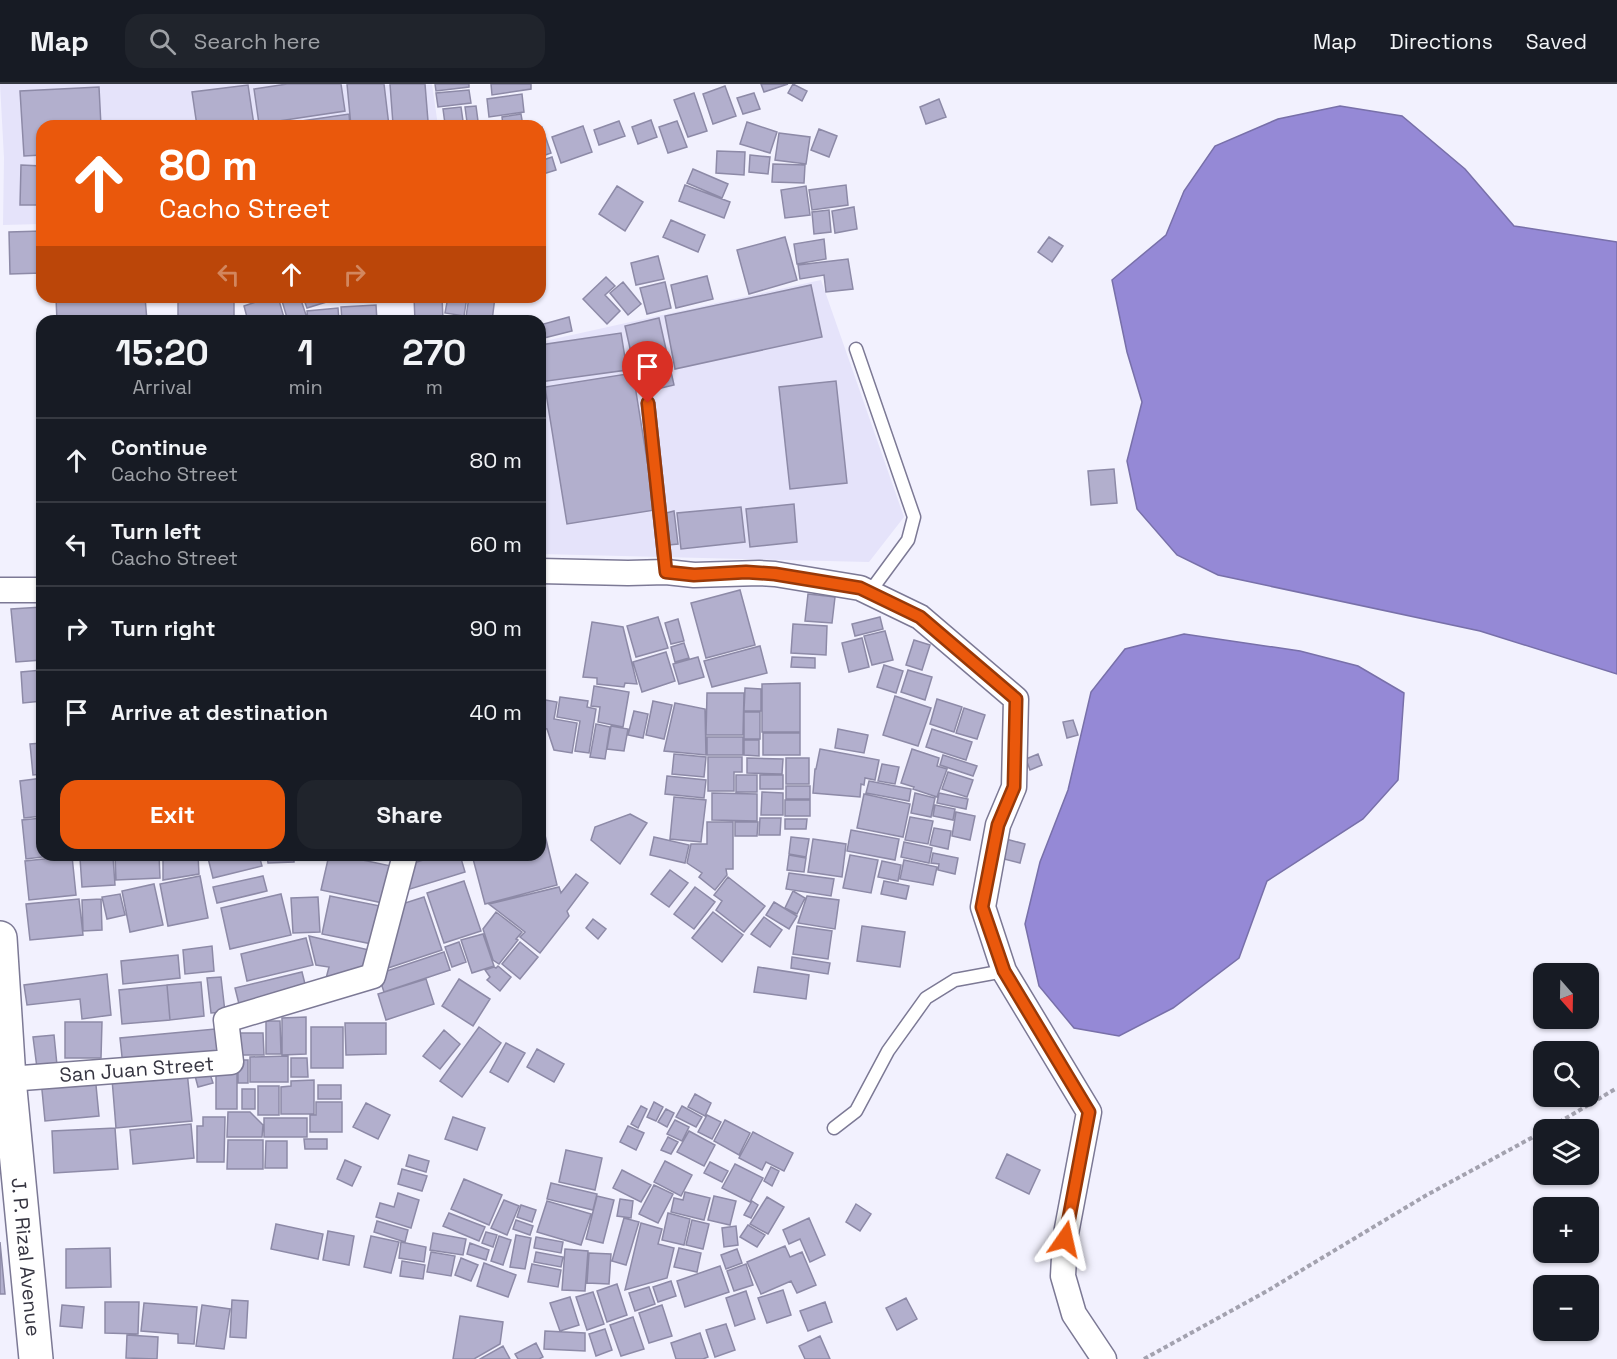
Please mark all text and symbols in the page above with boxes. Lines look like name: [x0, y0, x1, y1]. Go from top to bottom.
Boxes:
search box: [125, 14, 545, 68]
text: Map: [30, 23, 89, 59]
icon: search: [146, 25, 179, 58]
text: Search here: [194, 27, 321, 55]
text: Map: [1313, 28, 1357, 55]
text: Directions: [1390, 28, 1493, 55]
text: Saved: [1526, 28, 1587, 55]
text: 80 m: [159, 139, 258, 192]
icon: ahead: [60, 144, 138, 222]
text: Cacho Street: [159, 191, 330, 226]
icon: left: [212, 258, 245, 291]
icon: ahead: [275, 258, 308, 291]
icon: right: [338, 258, 371, 291]
text: 15:20: [116, 330, 209, 376]
text: 1: [297, 330, 314, 376]
text: 270: [402, 330, 466, 376]
pin: [622, 341, 673, 403]
icon: arrive: [631, 350, 664, 383]
text: Arrival: [132, 374, 192, 400]
text: min: [288, 374, 323, 400]
text: m: [426, 374, 443, 400]
text: Continue: [111, 433, 207, 461]
icon: ahead: [60, 444, 93, 477]
text: 80 m: [470, 446, 522, 474]
text: Cacho Street: [111, 461, 238, 487]
text: Turn left: [111, 517, 201, 545]
icon: left: [60, 528, 93, 561]
text: 60 m: [470, 530, 522, 558]
text: Cacho Street: [111, 545, 238, 571]
icon: right: [60, 612, 93, 645]
text: Turn right: [111, 614, 216, 642]
text: 90 m: [470, 614, 522, 642]
icon: arrive: [60, 696, 93, 729]
text: Arrive at destination: [111, 698, 328, 726]
text: 40 m: [470, 698, 522, 726]
button: Exit: [60, 780, 285, 849]
button: Share: [297, 780, 522, 849]
north arrow: [1533, 963, 1599, 1029]
map controls: [1533, 963, 1599, 1341]
button: search: [1533, 1041, 1599, 1107]
street label: San Juan Street: [58, 1050, 215, 1088]
button: layers: [1533, 1119, 1599, 1185]
street label: J. P. Rizal Avenue: [6, 1176, 47, 1338]
button: +: [1533, 1197, 1599, 1263]
position arrow: [1033, 1207, 1097, 1271]
button: −: [1533, 1275, 1599, 1341]

